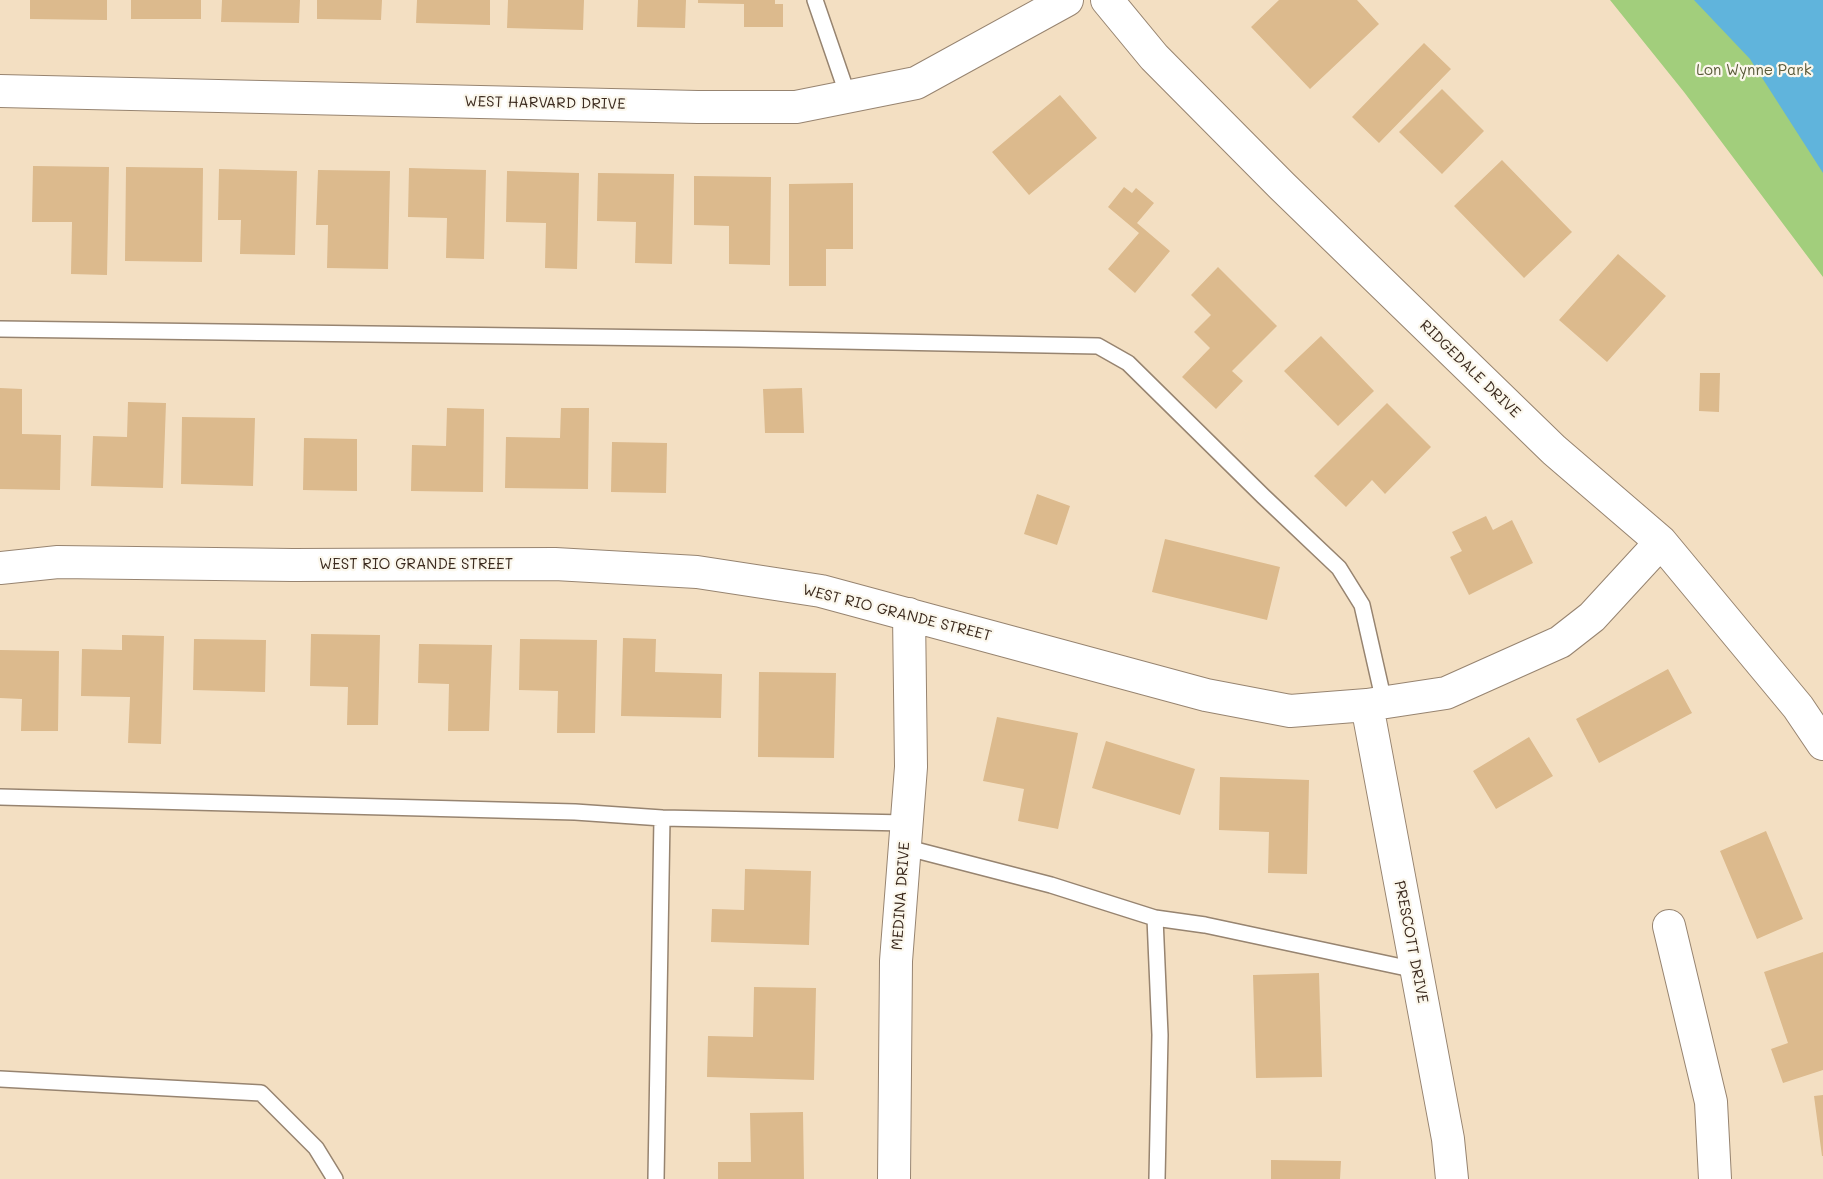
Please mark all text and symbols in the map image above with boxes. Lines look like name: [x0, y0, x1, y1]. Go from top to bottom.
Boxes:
park label: Lon Wynne Park: [1696, 61, 1812, 79]
street label: WEST HARVARD DRIVE: [464, 93, 626, 113]
street label: RIDGEDALE DRIVE: [1416, 316, 1524, 422]
street label: WEST RIO GRANDE STREET: [319, 555, 513, 573]
street label: WEST RIO GRANDE STREET: [801, 581, 993, 645]
street label: MEDINA DRIVE: [888, 841, 914, 951]
street label: PRESCOTT DRIVE: [1390, 879, 1432, 1005]

